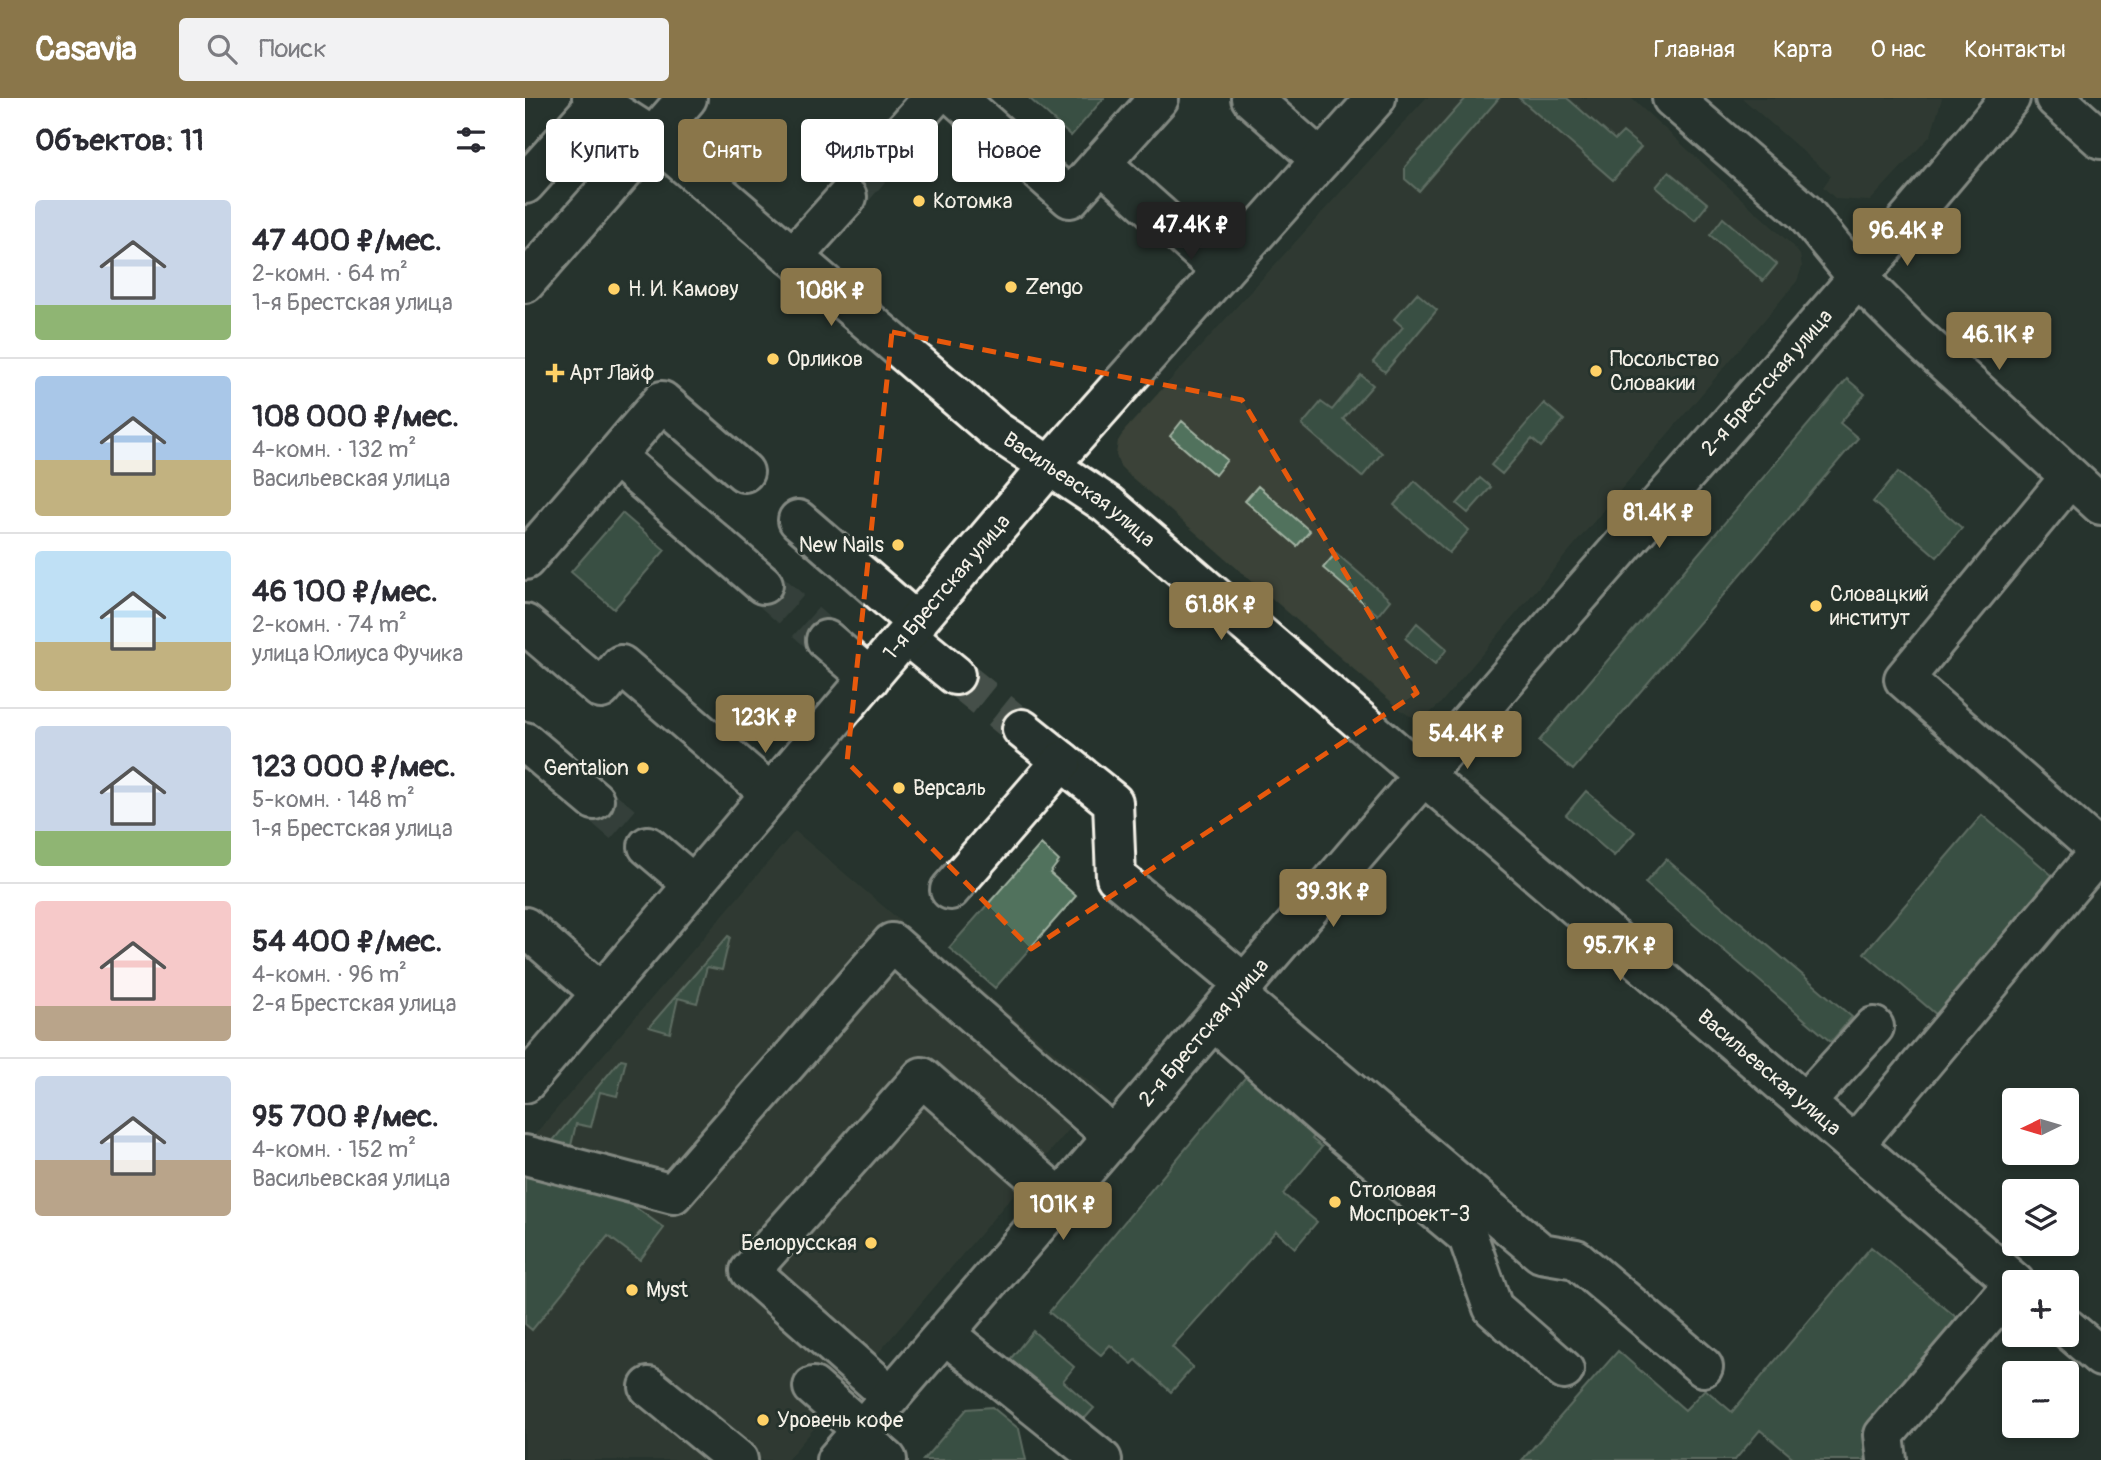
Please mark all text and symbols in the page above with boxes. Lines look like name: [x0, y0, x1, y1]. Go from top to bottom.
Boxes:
search box: [179, 18, 669, 81]
text: Casavia: [35, 29, 137, 70]
icon: search: [203, 30, 241, 68]
text: Поиск: [259, 33, 327, 65]
text: Главная: [1654, 35, 1735, 64]
text: Карта: [1773, 35, 1833, 64]
text: О нас: [1871, 35, 1926, 64]
text: Контакты: [1964, 35, 2066, 64]
chip: Купить: [546, 119, 664, 182]
chip: Снять: [678, 119, 787, 182]
chip: Фильтры: [801, 119, 938, 182]
chip: Новое: [952, 119, 1065, 182]
icon: filters: [452, 121, 490, 159]
text: Объектов: 11: [35, 122, 204, 159]
place label: Котомка: [933, 188, 1013, 215]
marker: Котомка: [911, 193, 927, 209]
pin: 47.4K ₽: [1126, 202, 1256, 262]
pin: 96.4K ₽: [1842, 208, 1972, 268]
text: 47.4K ₽: [1153, 210, 1229, 239]
text: 96.4K ₽: [1869, 216, 1945, 245]
text: 47 400 ₽/мес.: [252, 222, 442, 259]
icon: home: [91, 228, 175, 312]
text: 2-комн. · 64 m²: [252, 259, 408, 288]
pin: 108K ₽: [774, 268, 888, 328]
place label: Zengo: [1025, 274, 1083, 301]
place label: Н. И. Камову: [628, 276, 738, 303]
text: 108K ₽: [797, 276, 865, 305]
marker: Zengo: [1003, 279, 1019, 295]
marker: Н. И. Камову: [606, 281, 622, 297]
text: 1-я Брестская улица: [252, 288, 453, 317]
street label: 2-я Брестская улица: [1695, 303, 1838, 461]
pin: 46.1K ₽: [1934, 313, 2064, 372]
text: 46.1K ₽: [1962, 320, 2036, 349]
place label: Орликов: [787, 346, 863, 373]
place label: Посольство Словакии: [1610, 346, 1719, 397]
marker: Орликов: [765, 351, 781, 367]
place label: Арт Лайф: [569, 360, 655, 387]
marker: Посольство Словакии: [1588, 363, 1604, 379]
marker: Арт Лайф: [547, 365, 563, 381]
text: 108 000 ₽/мес.: [252, 398, 459, 435]
icon: home: [91, 404, 175, 488]
street label: Васильевская улица: [998, 426, 1161, 553]
text: 4-комн. · 132 m²: [252, 435, 416, 464]
text: Васильевская улица: [252, 464, 450, 493]
pin: 81.4K ₽: [1594, 490, 1724, 550]
text: 81.4K ₽: [1623, 498, 1695, 527]
street label: 1-я Брестская улица: [877, 508, 1016, 665]
place label: New Nails: [799, 532, 885, 559]
marker: New Nails: [890, 537, 906, 553]
text: 46 100 ₽/мес.: [252, 573, 438, 610]
icon: home: [91, 579, 175, 663]
place label: Словацкий институт: [1830, 581, 1929, 632]
pin: 61.8K ₽: [1156, 582, 1286, 642]
text: 61.8K ₽: [1185, 590, 1257, 619]
marker: Словацкий институт: [1808, 598, 1824, 614]
text: 2-комн. · 74 m²: [252, 610, 407, 639]
text: улица Юлиуса Фучика: [252, 639, 463, 668]
pin: 123K ₽: [708, 696, 822, 755]
text: 123K ₽: [732, 703, 798, 732]
pin: 54.4K ₽: [1402, 712, 1532, 771]
text: 54.4K ₽: [1429, 719, 1505, 748]
text: 123 000 ₽/мес.: [252, 748, 456, 785]
icon: home: [91, 754, 175, 838]
place label: Gentalion: [544, 755, 629, 782]
marker: Gentalion: [635, 760, 651, 776]
place label: Версаль: [913, 775, 986, 802]
marker: Версаль: [891, 780, 907, 796]
text: 5-комн. · 148 m²: [252, 785, 415, 814]
text: 1-я Брестская улица: [252, 814, 453, 843]
pin: 39.3K ₽: [1268, 870, 1398, 929]
text: 39.3K ₽: [1295, 877, 1371, 906]
text: 54 400 ₽/мес.: [252, 923, 442, 960]
pin: 95.7K ₽: [1555, 924, 1685, 983]
icon: home: [91, 929, 175, 1013]
text: 95.7K ₽: [1583, 931, 1657, 960]
street label: 2-я Брестская улица: [1132, 952, 1275, 1112]
text: 4-комн. · 96 m²: [252, 960, 407, 989]
text: 2-я Брестская улица: [252, 989, 457, 1018]
street label: Васильевская улица: [1692, 1003, 1847, 1142]
north arrow: [2002, 1088, 2079, 1166]
map controls: [2002, 1088, 2079, 1438]
text: 95 700 ₽/мес.: [252, 1098, 439, 1135]
icon: home: [91, 1104, 175, 1188]
text: 4-комн. · 152 m²: [252, 1135, 416, 1164]
text: Васильевская улица: [252, 1164, 450, 1193]
place label: Столовая Моспроект-3: [1349, 1177, 1470, 1228]
button: layers: [2002, 1179, 2079, 1256]
pin: 101K ₽: [1006, 1182, 1120, 1242]
text: 101K ₽: [1030, 1190, 1096, 1219]
marker: Столовая Моспроект-3: [1327, 1194, 1343, 1210]
place label: Белорусская: [741, 1230, 857, 1257]
marker: Белорусская: [863, 1235, 879, 1251]
button: +: [2002, 1270, 2079, 1347]
place label: Myst: [646, 1277, 688, 1304]
marker: Myst: [624, 1282, 640, 1298]
button: −: [2002, 1361, 2079, 1438]
place label: Уровень кофе: [777, 1407, 904, 1434]
marker: Уровень кофе: [755, 1412, 771, 1428]

